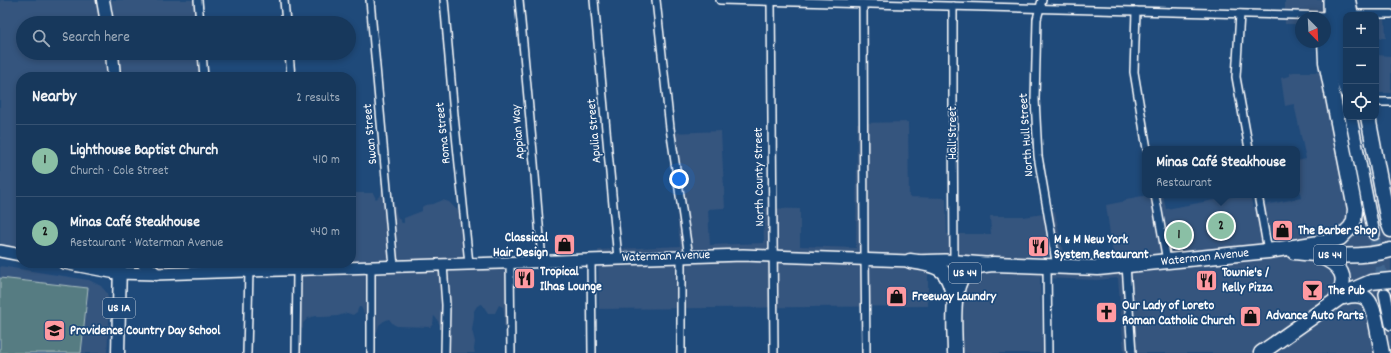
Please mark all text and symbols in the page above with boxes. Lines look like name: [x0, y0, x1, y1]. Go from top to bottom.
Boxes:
north arrow: [1295, 12, 1331, 48]
map controls: [1343, 12, 1379, 120]
button: +: [1343, 12, 1379, 48]
search box: [16, 16, 356, 60]
icon: search: [30, 27, 52, 49]
text: Search here: [62, 27, 130, 49]
button: −: [1343, 48, 1379, 84]
button: locate: [1343, 84, 1379, 120]
text: Nearby: [32, 86, 76, 110]
text: 2 results: [296, 89, 340, 108]
street label: North Hull Street: [1015, 92, 1039, 177]
street label: Apulia Street: [583, 98, 607, 164]
street label: Roma Street: [431, 101, 457, 165]
street label: Swan Street: [359, 103, 383, 165]
street label: Appian Way: [507, 103, 531, 160]
street label: Hall Street: [944, 106, 963, 160]
street label: North County Street: [750, 127, 770, 227]
text: Lighthouse Baptist Church: [70, 140, 218, 162]
popup: [1142, 146, 1300, 198]
text: 1: [44, 151, 46, 170]
text: 410 m: [313, 151, 340, 170]
text: Minas Café Steakhouse: [1156, 152, 1286, 174]
text: Church · Cole Street: [70, 162, 169, 181]
your location: [669, 169, 689, 189]
text: Restaurant: [1156, 174, 1212, 193]
pin: 2: [1208, 211, 1234, 241]
text: Minas Café Steakhouse: [70, 212, 200, 234]
shop icon: The Barber Shop: [1269, 218, 1295, 244]
pin: 1: [1166, 220, 1192, 250]
place label: The Barber Shop: [1298, 222, 1378, 241]
text: 2: [42, 223, 48, 242]
text: 440 m: [310, 223, 340, 242]
place label: Classical Hair Design: [493, 229, 549, 263]
place label: M & M New York System Restaurant: [1054, 231, 1149, 265]
shop icon: Classical Hair Design: [551, 232, 577, 258]
text: Restaurant · Waterman Avenue: [70, 234, 223, 253]
restaurant icon: M & M New York System Restaurant: [1025, 234, 1051, 260]
street label: Waterman Avenue: [1160, 244, 1250, 272]
road number: US 44: [1314, 245, 1346, 265]
street label: Waterman Avenue: [621, 246, 711, 268]
place label: Tropical Ilhas Lounge: [540, 263, 602, 297]
road number: US 44: [949, 263, 981, 283]
place label: Townie's / Kelly Pizza: [1222, 264, 1273, 298]
restaurant icon: Tropical Ilhas Lounge: [512, 266, 538, 292]
restaurant icon: Townie's / Kelly Pizza: [1194, 267, 1220, 293]
bar icon: The Pub: [1300, 278, 1326, 304]
place label: The Pub: [1328, 282, 1365, 301]
shop icon: Freeway Laundry: [884, 284, 910, 310]
place label: Freeway Laundry: [912, 288, 997, 307]
place label: Our Lady of Loreto Roman Catholic Church: [1122, 297, 1235, 331]
road number: US 1A: [103, 298, 135, 318]
church icon: Our Lady of Loreto Roman Catholic Church: [1094, 300, 1120, 326]
shop icon: Advance Auto Parts: [1238, 303, 1264, 329]
place label: Advance Auto Parts: [1266, 307, 1365, 326]
school or university icon: Providence Country Day School: [41, 318, 67, 344]
place label: Providence Country Day School: [70, 322, 221, 341]

